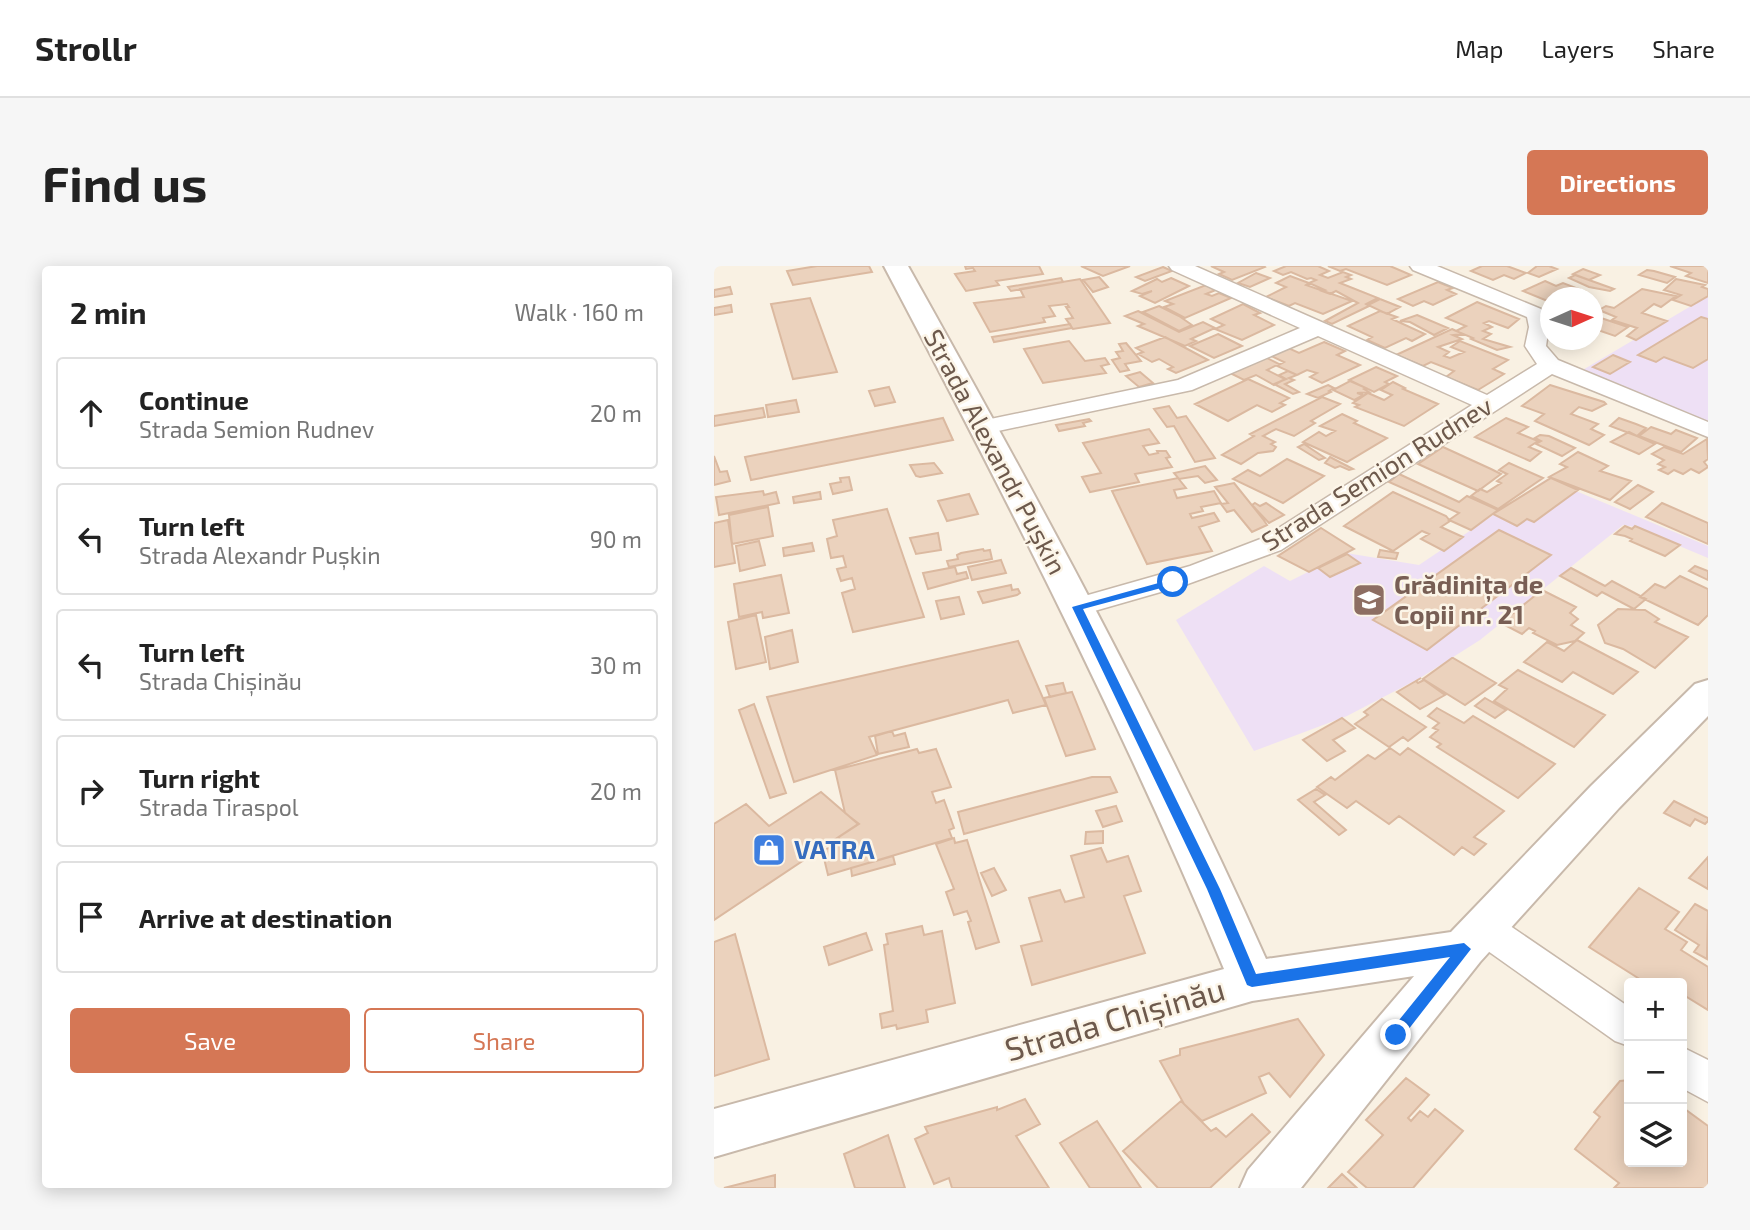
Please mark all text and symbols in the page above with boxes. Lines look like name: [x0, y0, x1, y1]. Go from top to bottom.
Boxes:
text: Strollr: [35, 28, 137, 68]
text: Map: [1455, 34, 1503, 63]
text: Layers: [1541, 34, 1614, 63]
text: Share: [1652, 34, 1715, 63]
button: Directions: [1527, 150, 1708, 215]
text: Find us: [42, 153, 207, 212]
north arrow: [1540, 287, 1603, 350]
text: 2 min: [70, 294, 147, 330]
text: Walk · 160 m: [514, 298, 644, 326]
street label: Strada Alexandr Pușkin: [917, 323, 1074, 580]
text: Continue: [139, 384, 249, 415]
street label: Strada Semion Rudnev: [1255, 389, 1497, 556]
icon: ahead: [72, 394, 110, 432]
text: 20 m: [590, 399, 642, 427]
text: Strada Semion Rudnev: [139, 415, 374, 443]
text: Turn left: [139, 510, 245, 541]
icon: left: [72, 520, 110, 558]
text: 90 m: [590, 525, 642, 553]
text: Strada Alexandr Pușkin: [139, 541, 381, 569]
route start: [1157, 566, 1188, 597]
place label: Grădinița de Copii nr. 21: [1394, 568, 1543, 629]
school or university icon: Grădinița de Copii nr. 21: [1350, 581, 1388, 619]
text: Turn left: [139, 636, 245, 667]
icon: left: [72, 646, 110, 684]
text: 30 m: [590, 651, 642, 679]
text: Strada Chișinău: [139, 667, 302, 695]
text: Turn right: [139, 762, 260, 793]
icon: right: [72, 772, 110, 810]
text: 20 m: [590, 777, 642, 805]
text: Strada Tiraspol: [139, 793, 299, 821]
shop icon: VATRA: [750, 831, 788, 869]
place label: VATRA: [794, 833, 875, 864]
icon: arrive: [72, 898, 110, 936]
text: Arrive at destination: [139, 902, 392, 933]
street label: Strada Chișinău: [1000, 969, 1230, 1070]
map controls: [1624, 978, 1687, 1167]
button: +: [1624, 978, 1687, 1041]
button: Save: [70, 1008, 350, 1073]
button: Share: [364, 1008, 644, 1073]
route end: [1380, 1019, 1411, 1050]
button: −: [1624, 1041, 1687, 1104]
button: layers: [1624, 1104, 1687, 1167]

